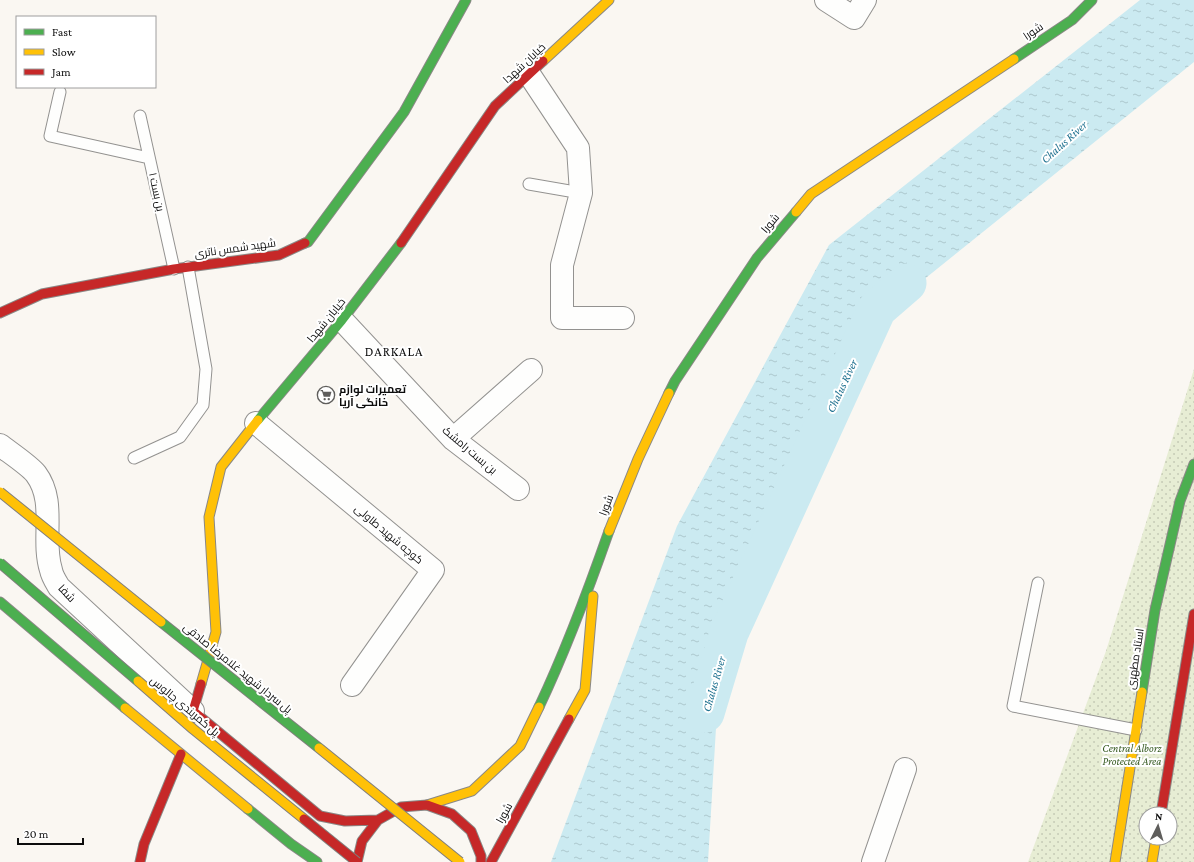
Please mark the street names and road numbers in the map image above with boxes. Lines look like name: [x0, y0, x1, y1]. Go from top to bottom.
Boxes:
street label: شورا: [1021, 20, 1046, 43]
street label: خیابان شهدا: [500, 40, 548, 86]
street label: بن بست ۱: [146, 171, 167, 213]
street label: شورا: [759, 211, 782, 236]
street label: شهید شمس ناتری: [194, 236, 277, 261]
street label: خیابان شهدا: [305, 295, 348, 345]
street label: بن بست رامشک: [440, 424, 500, 477]
street label: شورا: [597, 493, 616, 517]
street label: کوچه شهید طاولی: [352, 502, 426, 567]
street label: شفا: [56, 582, 78, 604]
street label: پل سردار شهید غلامرضا صادقی: [181, 621, 295, 716]
street label: استاد مطهری: [1124, 628, 1147, 691]
street label: پل کمربندی چالوس: [147, 674, 222, 739]
street label: شورا: [494, 801, 515, 826]

